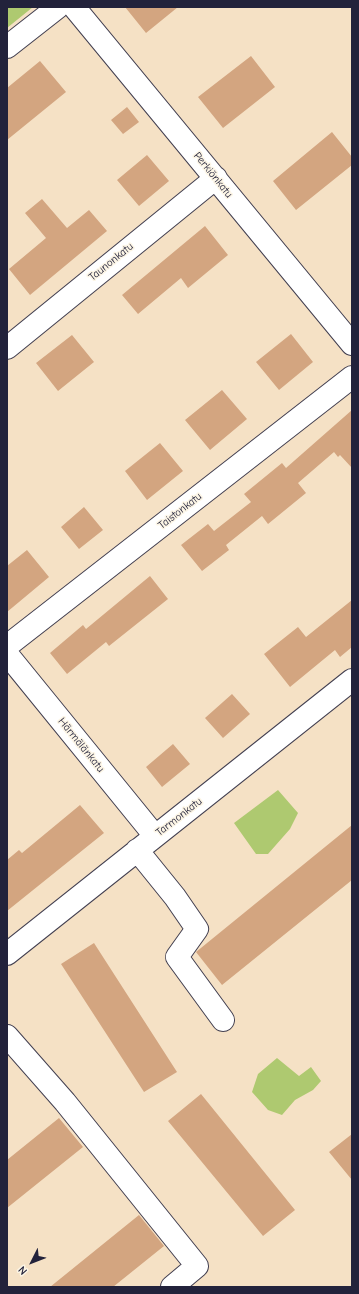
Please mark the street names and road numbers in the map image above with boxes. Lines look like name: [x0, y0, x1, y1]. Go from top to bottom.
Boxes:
street label: Perkiönkatu: [191, 150, 235, 200]
street label: Taunonkatu: [86, 240, 136, 284]
street label: Taistonkatu: [156, 490, 204, 532]
street label: Härmälänkatu: [55, 715, 107, 775]
street label: Tarmonkatu: [153, 795, 205, 839]

